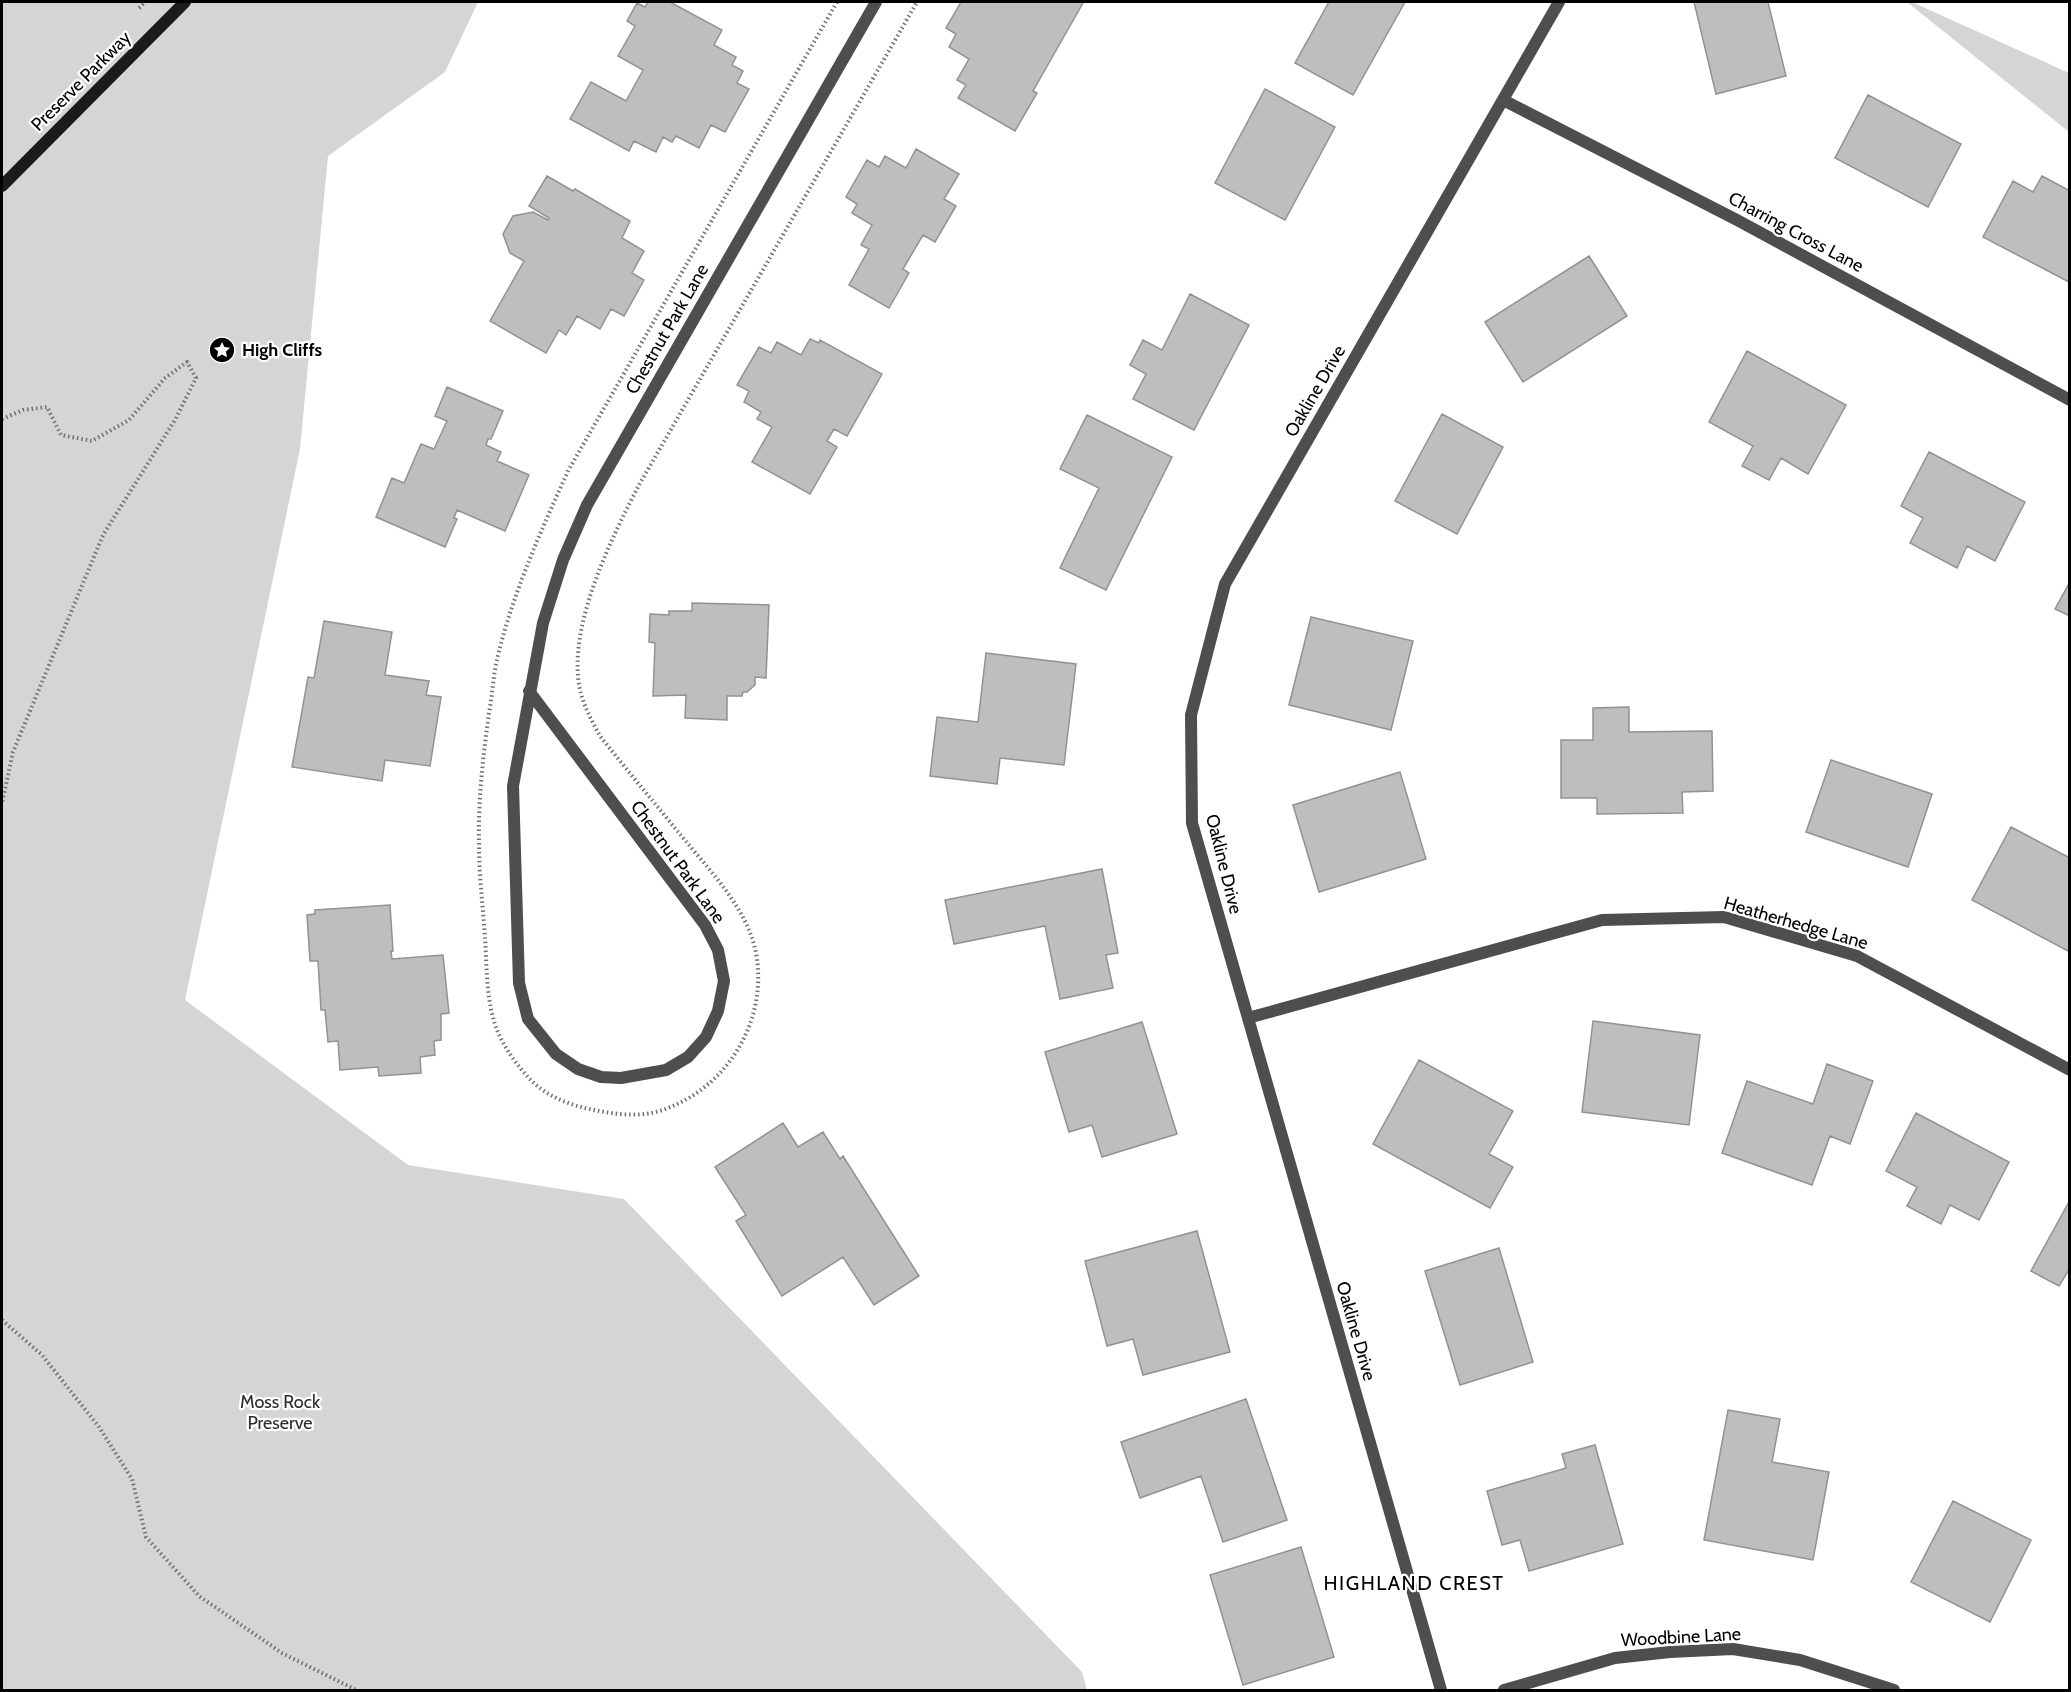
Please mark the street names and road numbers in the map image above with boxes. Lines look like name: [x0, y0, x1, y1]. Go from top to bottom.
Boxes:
street label: Preserve Parkway: [27, 27, 135, 135]
street label: Charring Cross Lane: [1725, 187, 1867, 277]
street label: Chestnut Park Lane: [621, 260, 713, 398]
street label: Oakline Drive: [1280, 341, 1350, 441]
street label: Chestnut Park Lane: [626, 796, 730, 928]
street label: Oakline Drive: [1201, 812, 1247, 916]
street label: Heatherhedge Lane: [1721, 892, 1871, 954]
street label: Oakline Drive: [1331, 1279, 1381, 1383]
street label: Woodbine Lane: [1620, 1623, 1742, 1651]

